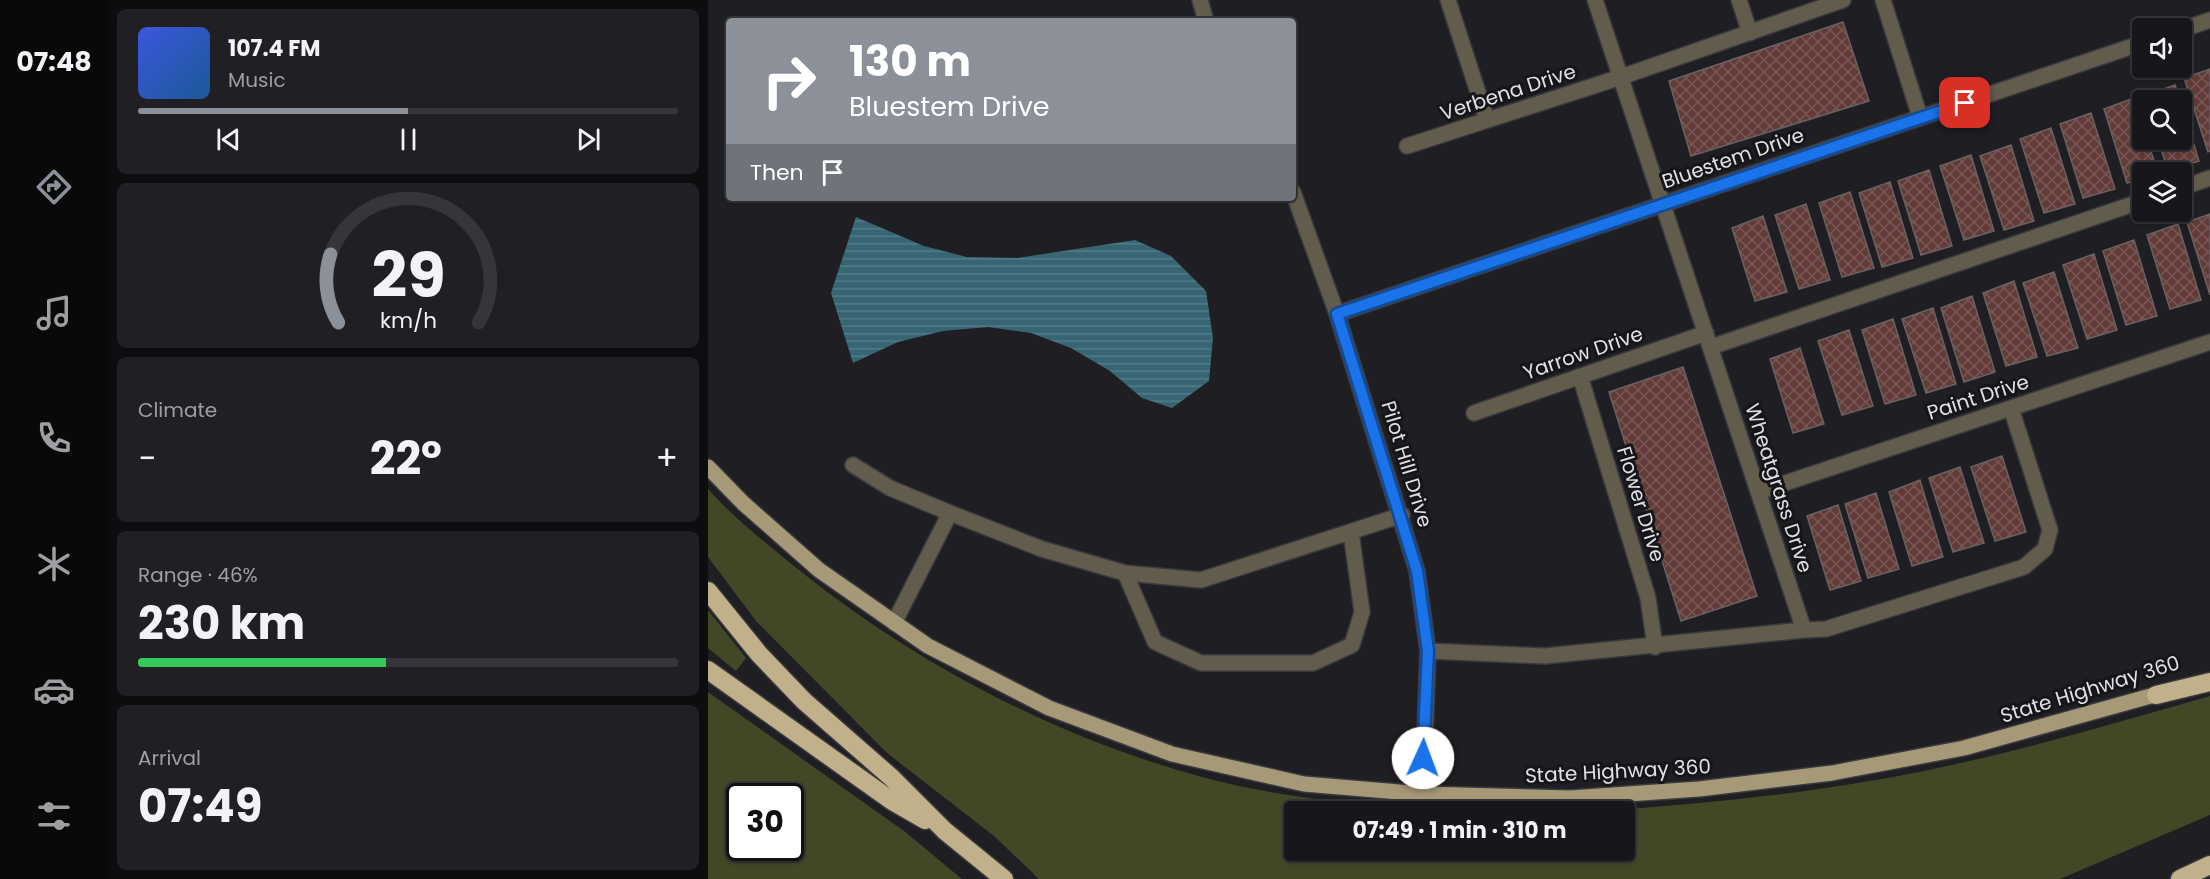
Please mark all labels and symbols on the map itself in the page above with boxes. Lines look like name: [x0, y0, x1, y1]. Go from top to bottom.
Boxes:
street label: Verbena Drive: [1437, 57, 1579, 127]
pin: [1939, 77, 1990, 128]
street label: Bluestem Drive: [1658, 121, 1808, 195]
street label: Yarrow Drive: [1519, 319, 1647, 387]
street label: Paint Drive: [1923, 367, 2033, 427]
street label: Pilot Hill Drive: [1374, 397, 1440, 531]
street label: Wheatgrass Drive: [1738, 400, 1820, 576]
street label: Flower Drive: [1610, 443, 1672, 565]
street label: State Highway 360: [1997, 648, 2183, 730]
position arrow: [1391, 726, 1455, 790]
street label: State Highway 360: [1524, 752, 1712, 790]
speed limit sign: 30: [726, 783, 804, 861]

